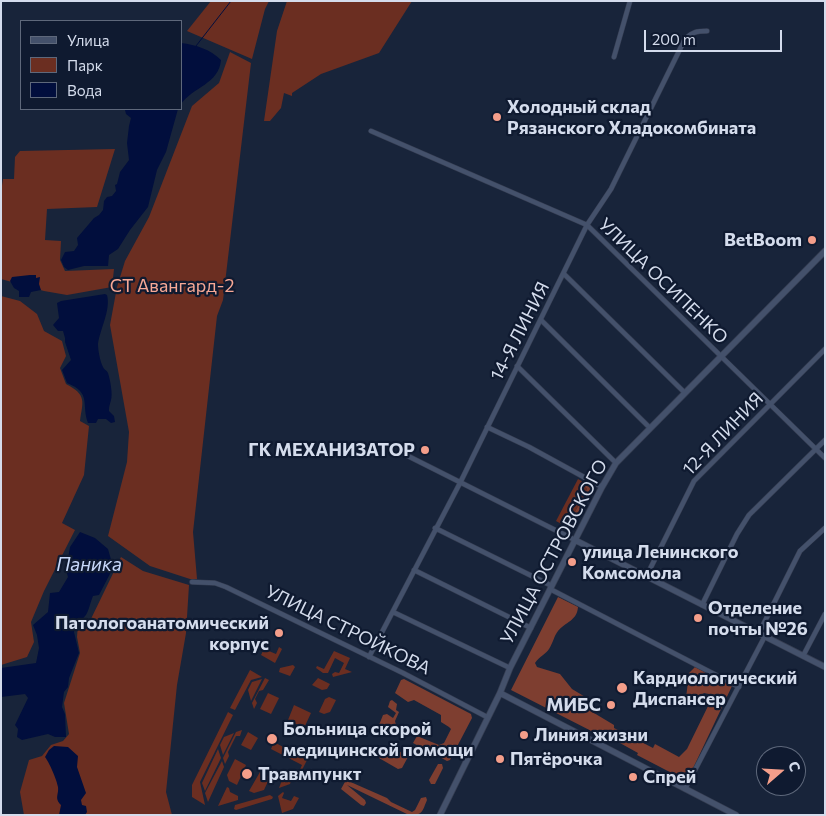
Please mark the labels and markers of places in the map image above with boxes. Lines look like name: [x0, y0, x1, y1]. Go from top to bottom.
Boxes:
place label: Холодный склад Рязанского Хладокомбината: [507, 96, 756, 138]
marker: Холодный склад Рязанского Хладокомбината: [491, 111, 503, 123]
place label: BetBoom: [724, 229, 802, 251]
marker: BetBoom: [806, 234, 818, 246]
place label: ГК МЕХАНИЗАТОР: [248, 439, 415, 461]
marker: ГК МЕХАНИЗАТОР: [419, 444, 431, 456]
place label: улица Ленинского Комсомола: [582, 541, 738, 584]
marker: улица Ленинского Комсомола: [566, 556, 578, 568]
place label: Отделение почты №26: [708, 597, 808, 640]
place label: Патологоанатомический корпус: [55, 612, 269, 654]
marker: Отделение почты №26: [692, 612, 704, 624]
marker: Патологоанатомический корпус: [273, 627, 285, 639]
place label: Кардиологический Диспансер: [633, 667, 797, 710]
marker: Кардиологический Диспансер: [615, 681, 629, 695]
place label: МИБС: [546, 694, 601, 716]
marker: МИБС: [605, 699, 617, 711]
place label: Больница скорой медицинской помощи: [283, 718, 474, 761]
place label: Линия жизни: [534, 724, 648, 746]
marker: Линия жизни: [518, 729, 530, 741]
marker: Больница скорой медицинской помощи: [265, 732, 279, 746]
place label: Пятёрочка: [510, 748, 602, 770]
marker: Пятёрочка: [494, 753, 506, 765]
place label: Травмпункт: [258, 763, 361, 785]
place label: Спрей: [643, 766, 696, 788]
marker: Травмпункт: [240, 767, 254, 781]
marker: Спрей: [627, 771, 639, 783]

